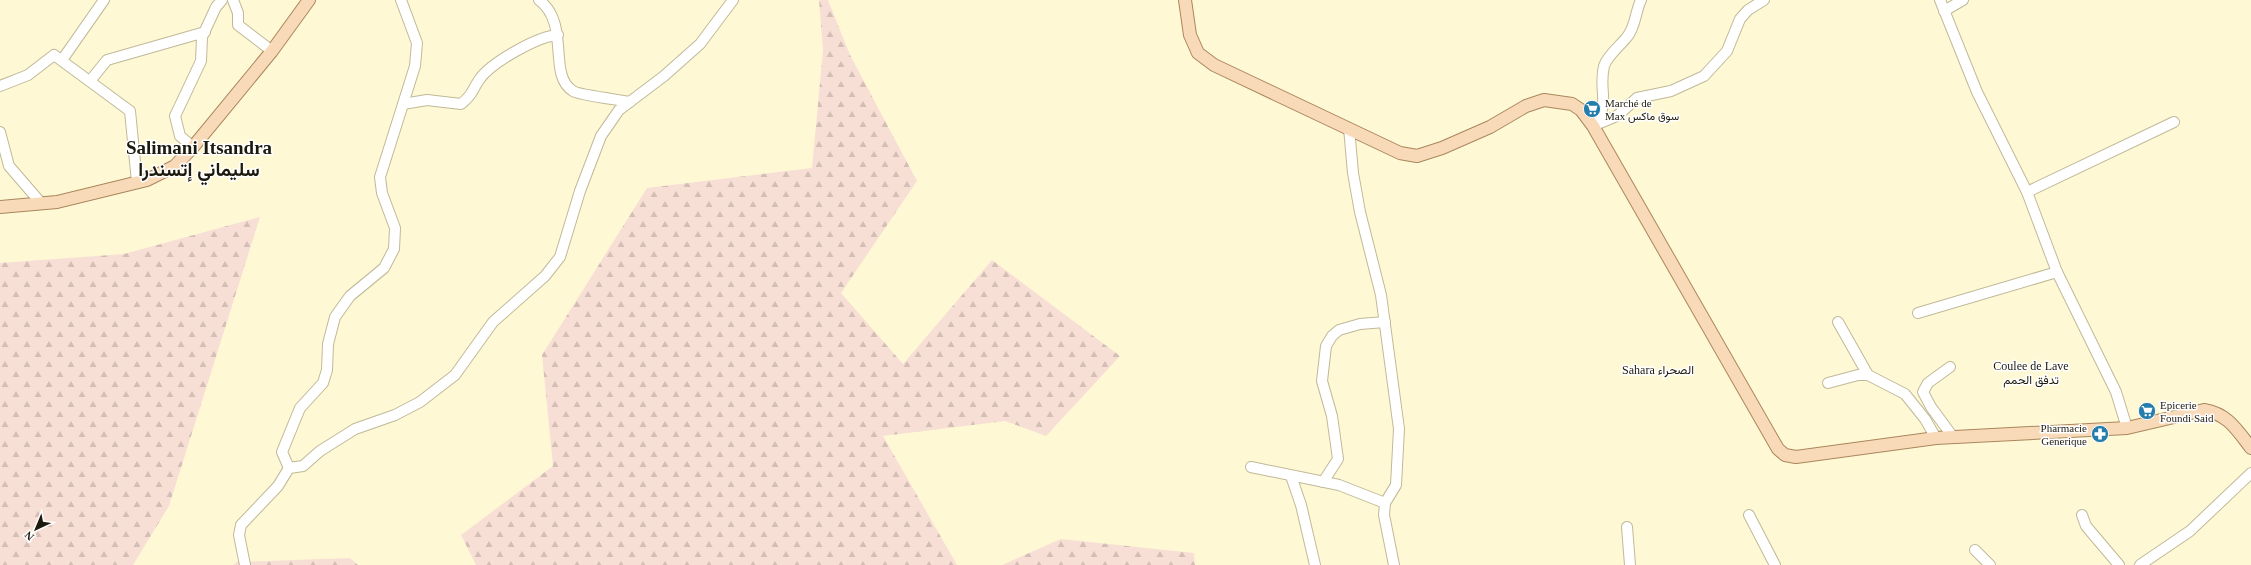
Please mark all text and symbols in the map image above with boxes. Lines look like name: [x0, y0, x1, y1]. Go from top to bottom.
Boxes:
place label: Marché de Max سوق ماكس: [1605, 97, 1679, 123]
supermarket icon: Marché de Max سوق ماكس: [1582, 99, 1602, 119]
district label: Salimani Itsandra سليماني إتسندرا: [126, 137, 273, 186]
district label: Coulee de Lave تدفق الحمم: [1993, 359, 2069, 388]
district label: Sahara الصحراء: [1622, 363, 1694, 378]
place label: Epicerie Foundi Said: [2160, 399, 2214, 424]
supermarket icon: Epicerie Foundi Said: [2137, 401, 2157, 421]
place label: Pharmacie Generique: [2041, 422, 2087, 447]
pharmacy icon: Pharmacie Generique: [2090, 424, 2110, 444]
north arrow: [16, 509, 56, 549]
text: N: [22, 529, 36, 543]

